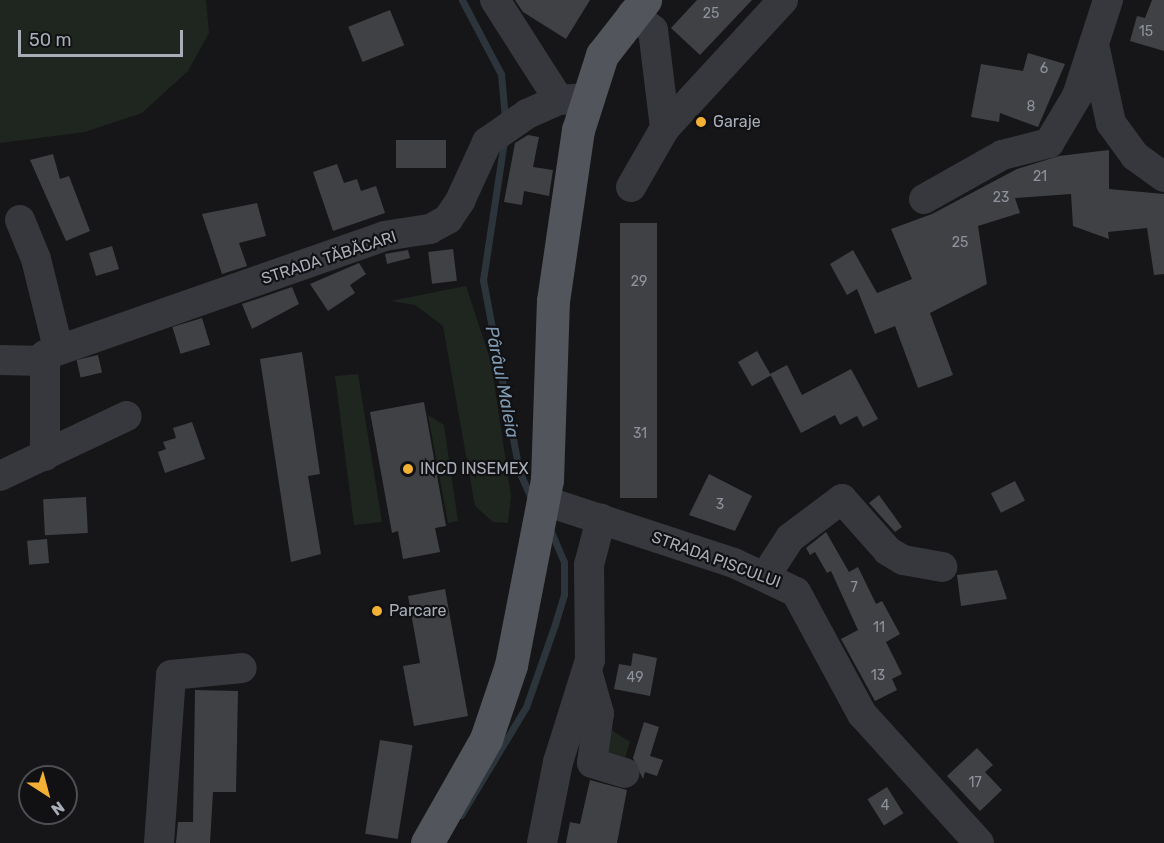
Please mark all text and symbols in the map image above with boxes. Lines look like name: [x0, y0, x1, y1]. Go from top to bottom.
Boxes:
house number: 25: [703, 6, 719, 22]
scale bar: [21, 18, 186, 56]
house number: 15: [1139, 24, 1153, 40]
text: 50 m: [29, 29, 72, 51]
house number: 6: [1040, 61, 1048, 77]
house number: 8: [1027, 99, 1035, 115]
place label: Garaje: [713, 112, 761, 132]
marker: Garaje: [694, 115, 708, 129]
house number: 21: [1033, 169, 1047, 185]
house number: 23: [993, 190, 1009, 206]
street label: STRADA TĂBĂCARI: [259, 227, 399, 289]
house number: 25: [952, 235, 968, 251]
house number: 29: [631, 274, 647, 290]
water label: Pârâul Maleia: [481, 324, 523, 440]
house number: 31: [633, 426, 647, 442]
place label: INCD INSEMEX: [420, 459, 529, 479]
marker: INCD INSEMEX: [401, 462, 415, 476]
house number: 3: [716, 497, 724, 513]
street label: STRADA PISCULUI: [649, 528, 783, 592]
house number: 7: [850, 580, 858, 596]
place label: Parcare: [389, 601, 446, 621]
marker: Parcare: [370, 604, 384, 618]
house number: 11: [873, 620, 885, 636]
house number: 13: [871, 668, 885, 684]
house number: 49: [627, 670, 643, 686]
north arrow: [18, 765, 78, 825]
house number: 17: [968, 775, 982, 791]
text: N: [47, 797, 68, 819]
house number: 4: [881, 798, 889, 814]

